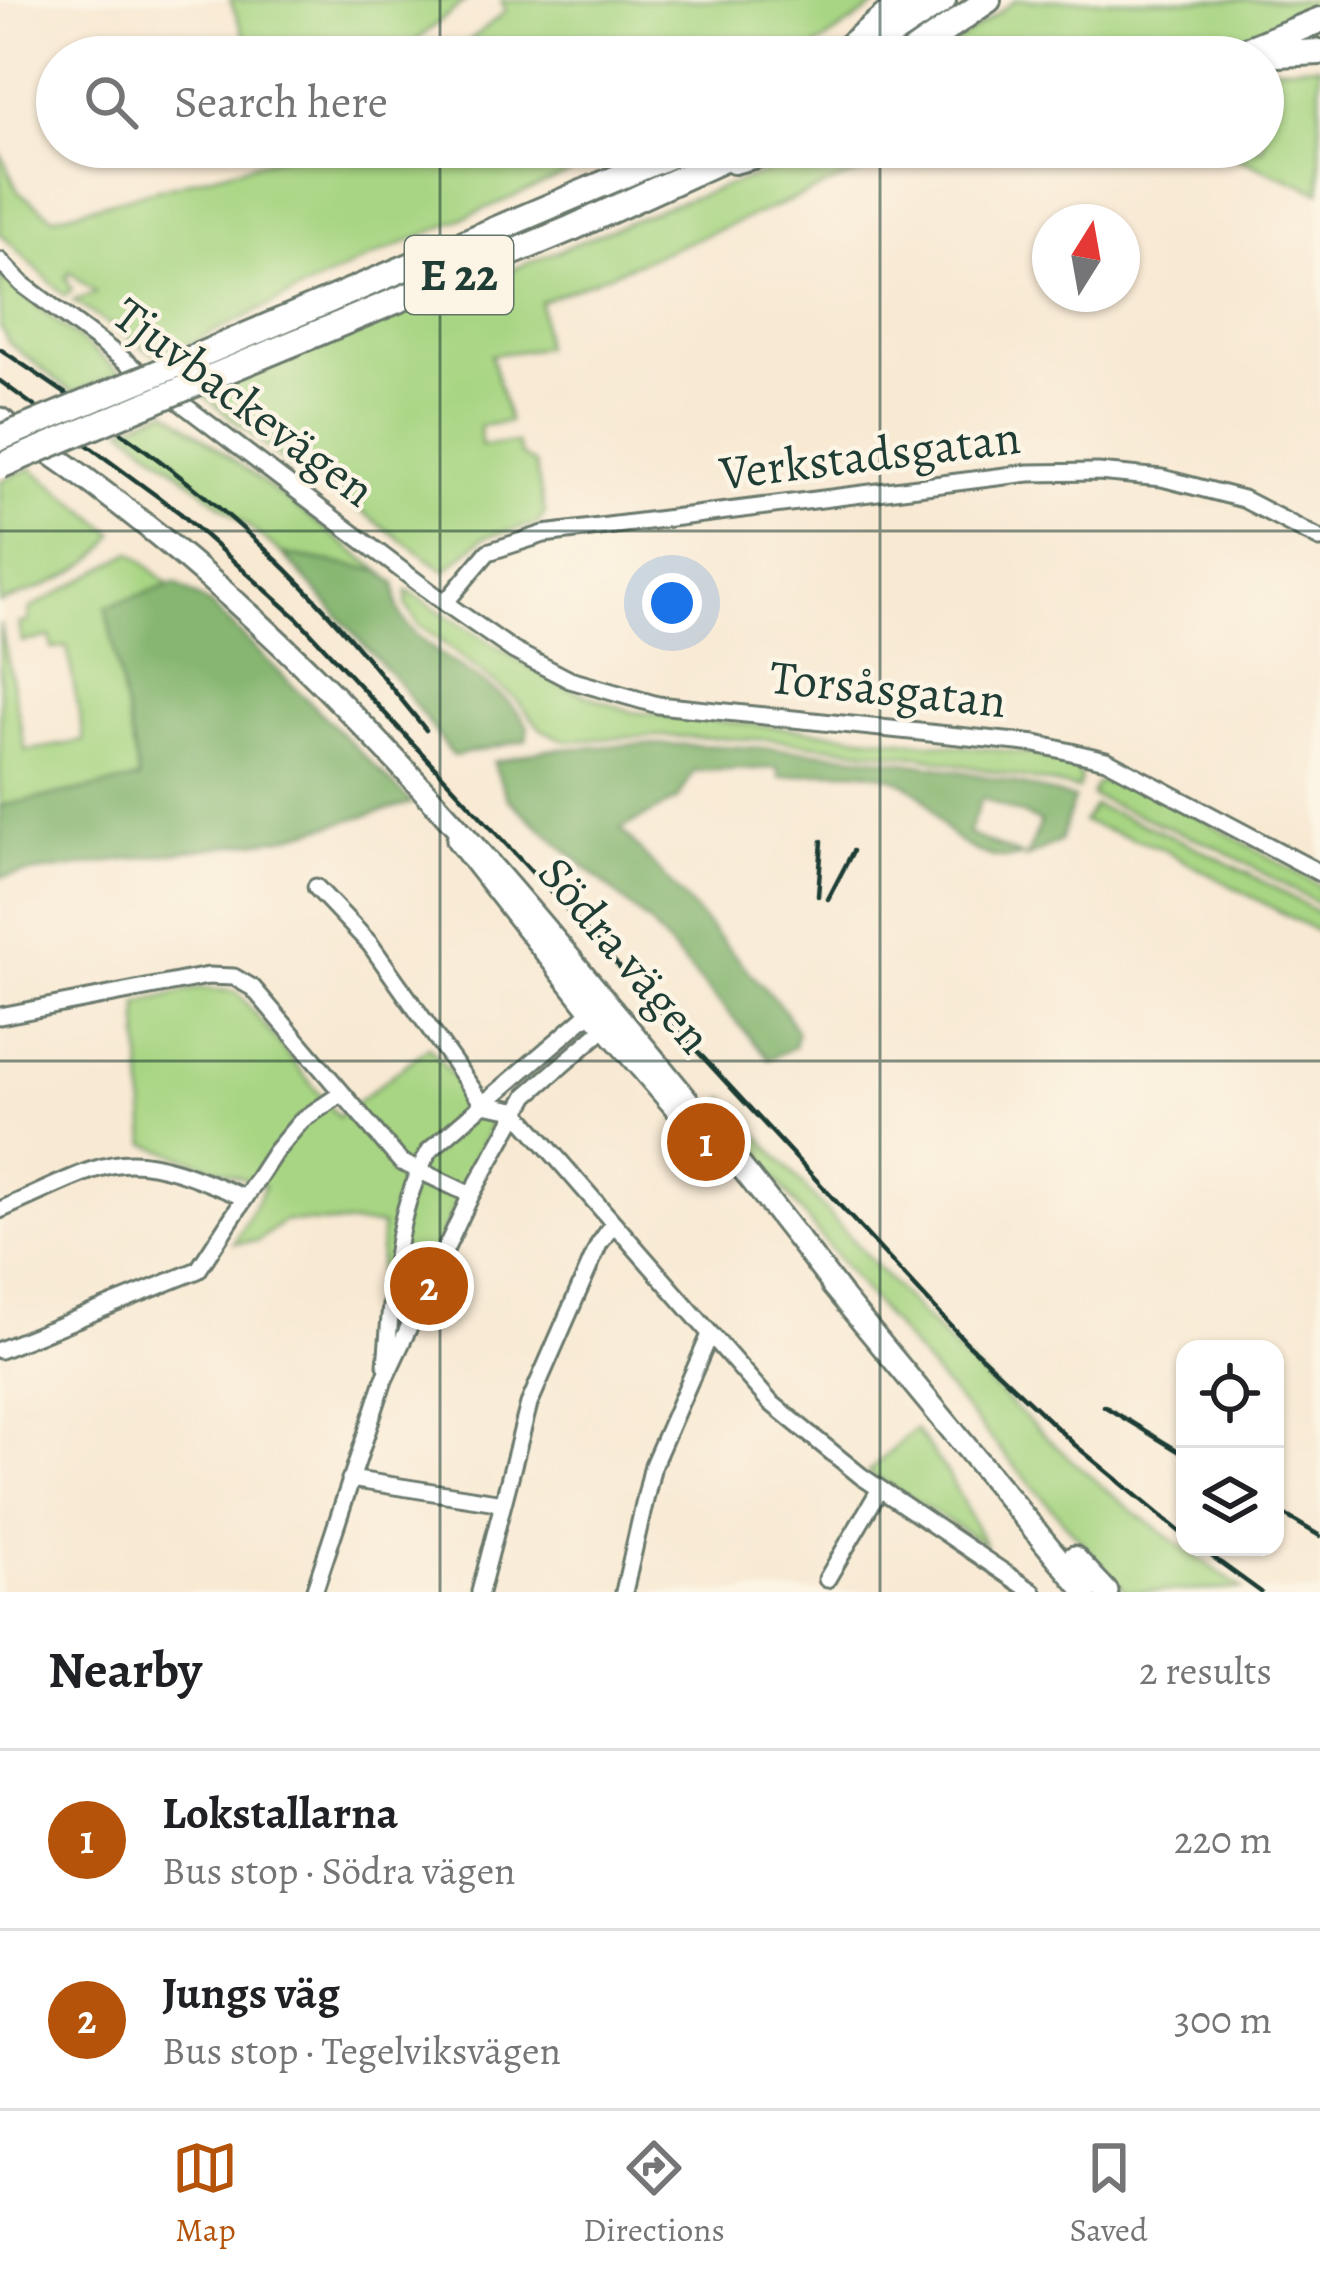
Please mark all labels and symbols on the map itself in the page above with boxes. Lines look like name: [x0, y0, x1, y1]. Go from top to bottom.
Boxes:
north arrow: [1032, 204, 1140, 312]
road number: E 22: [405, 236, 513, 314]
street label: Tjuvbackevägen: [100, 282, 388, 522]
street label: Verkstadsgatan: [715, 404, 1024, 506]
your location: [642, 573, 702, 633]
street label: Torsåsgatan: [767, 644, 1009, 734]
street label: Södra vägen: [523, 842, 727, 1068]
pin: 1: [667, 1097, 745, 1187]
pin: 2: [390, 1241, 468, 1331]

